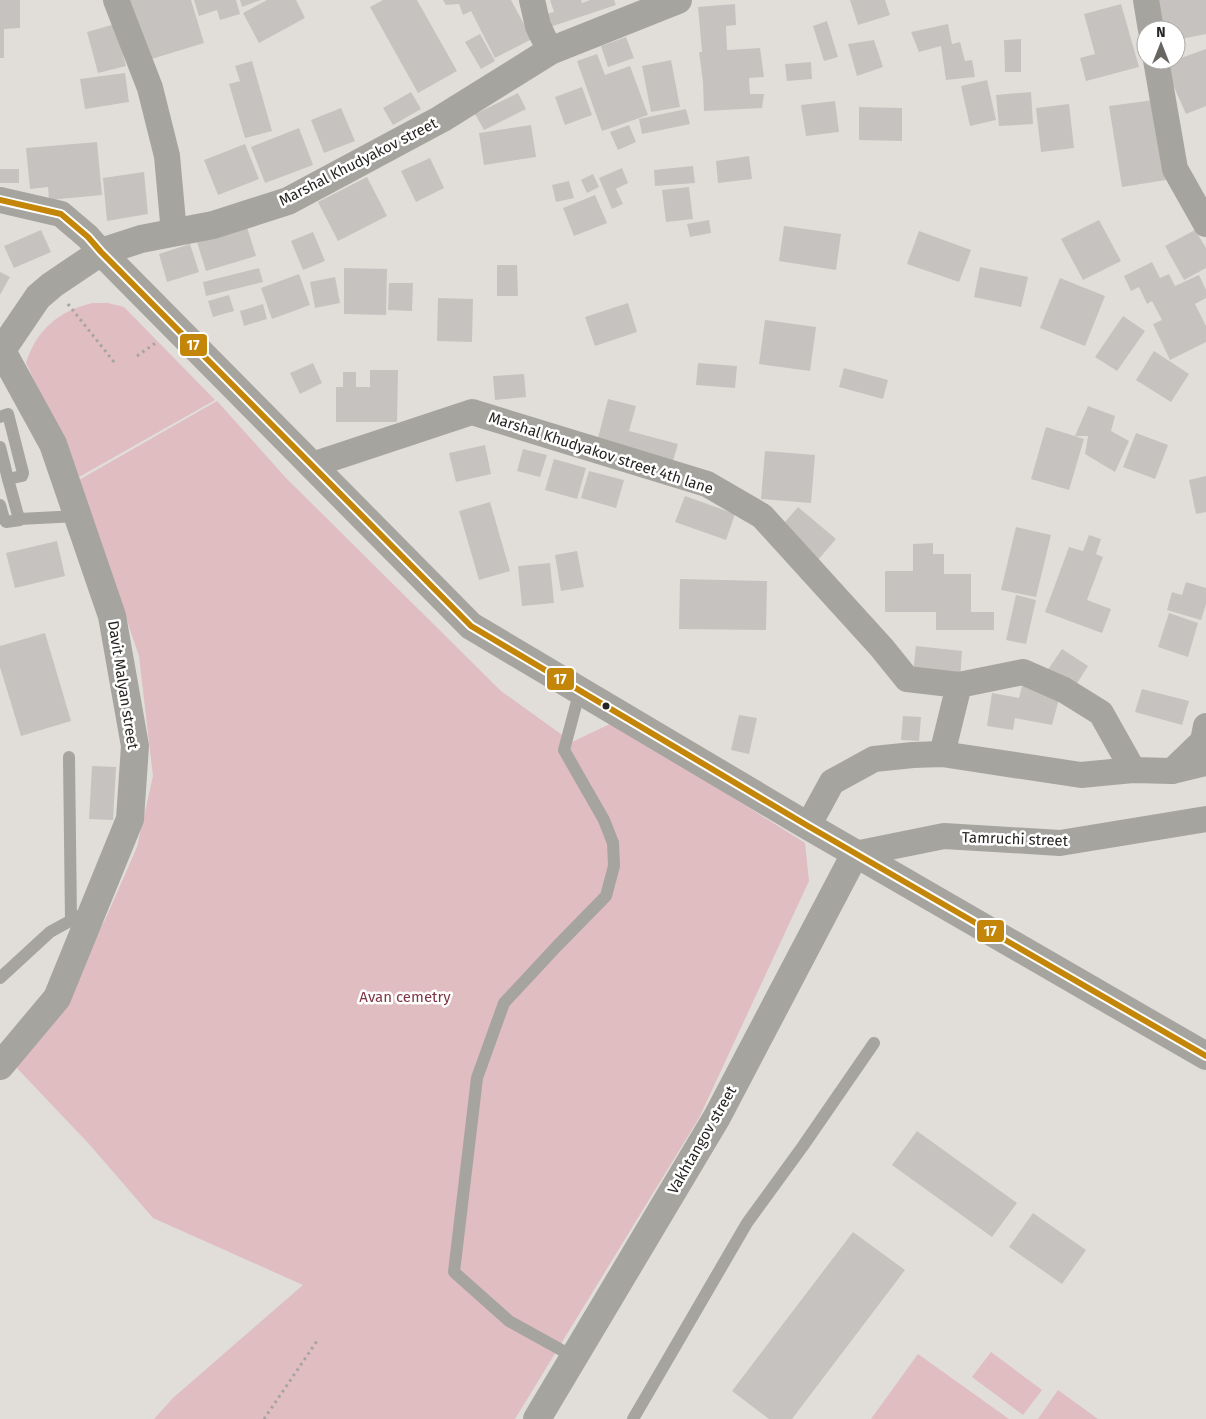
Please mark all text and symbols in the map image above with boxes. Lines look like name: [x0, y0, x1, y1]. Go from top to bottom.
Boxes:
north arrow: [1136, 20, 1186, 70]
text: N: [1156, 24, 1166, 41]
street label: Marshal Khudyakov street: [276, 114, 441, 210]
line badge: 17: [179, 333, 208, 357]
text: 17: [186, 337, 200, 354]
street label: Marshal Khudyakov street 4th lane: [487, 408, 715, 498]
street label: Davit Malyan street: [104, 619, 142, 751]
line badge: 17: [546, 667, 575, 691]
text: 17: [553, 671, 567, 688]
unlabelled marker: [601, 701, 611, 711]
street label: Tamruchi street: [962, 828, 1069, 850]
line badge: 17: [976, 919, 1005, 943]
text: 17: [983, 923, 997, 940]
park label: Avan cemetry: [359, 988, 451, 1006]
street label: Vakhtangov street: [664, 1082, 741, 1197]

